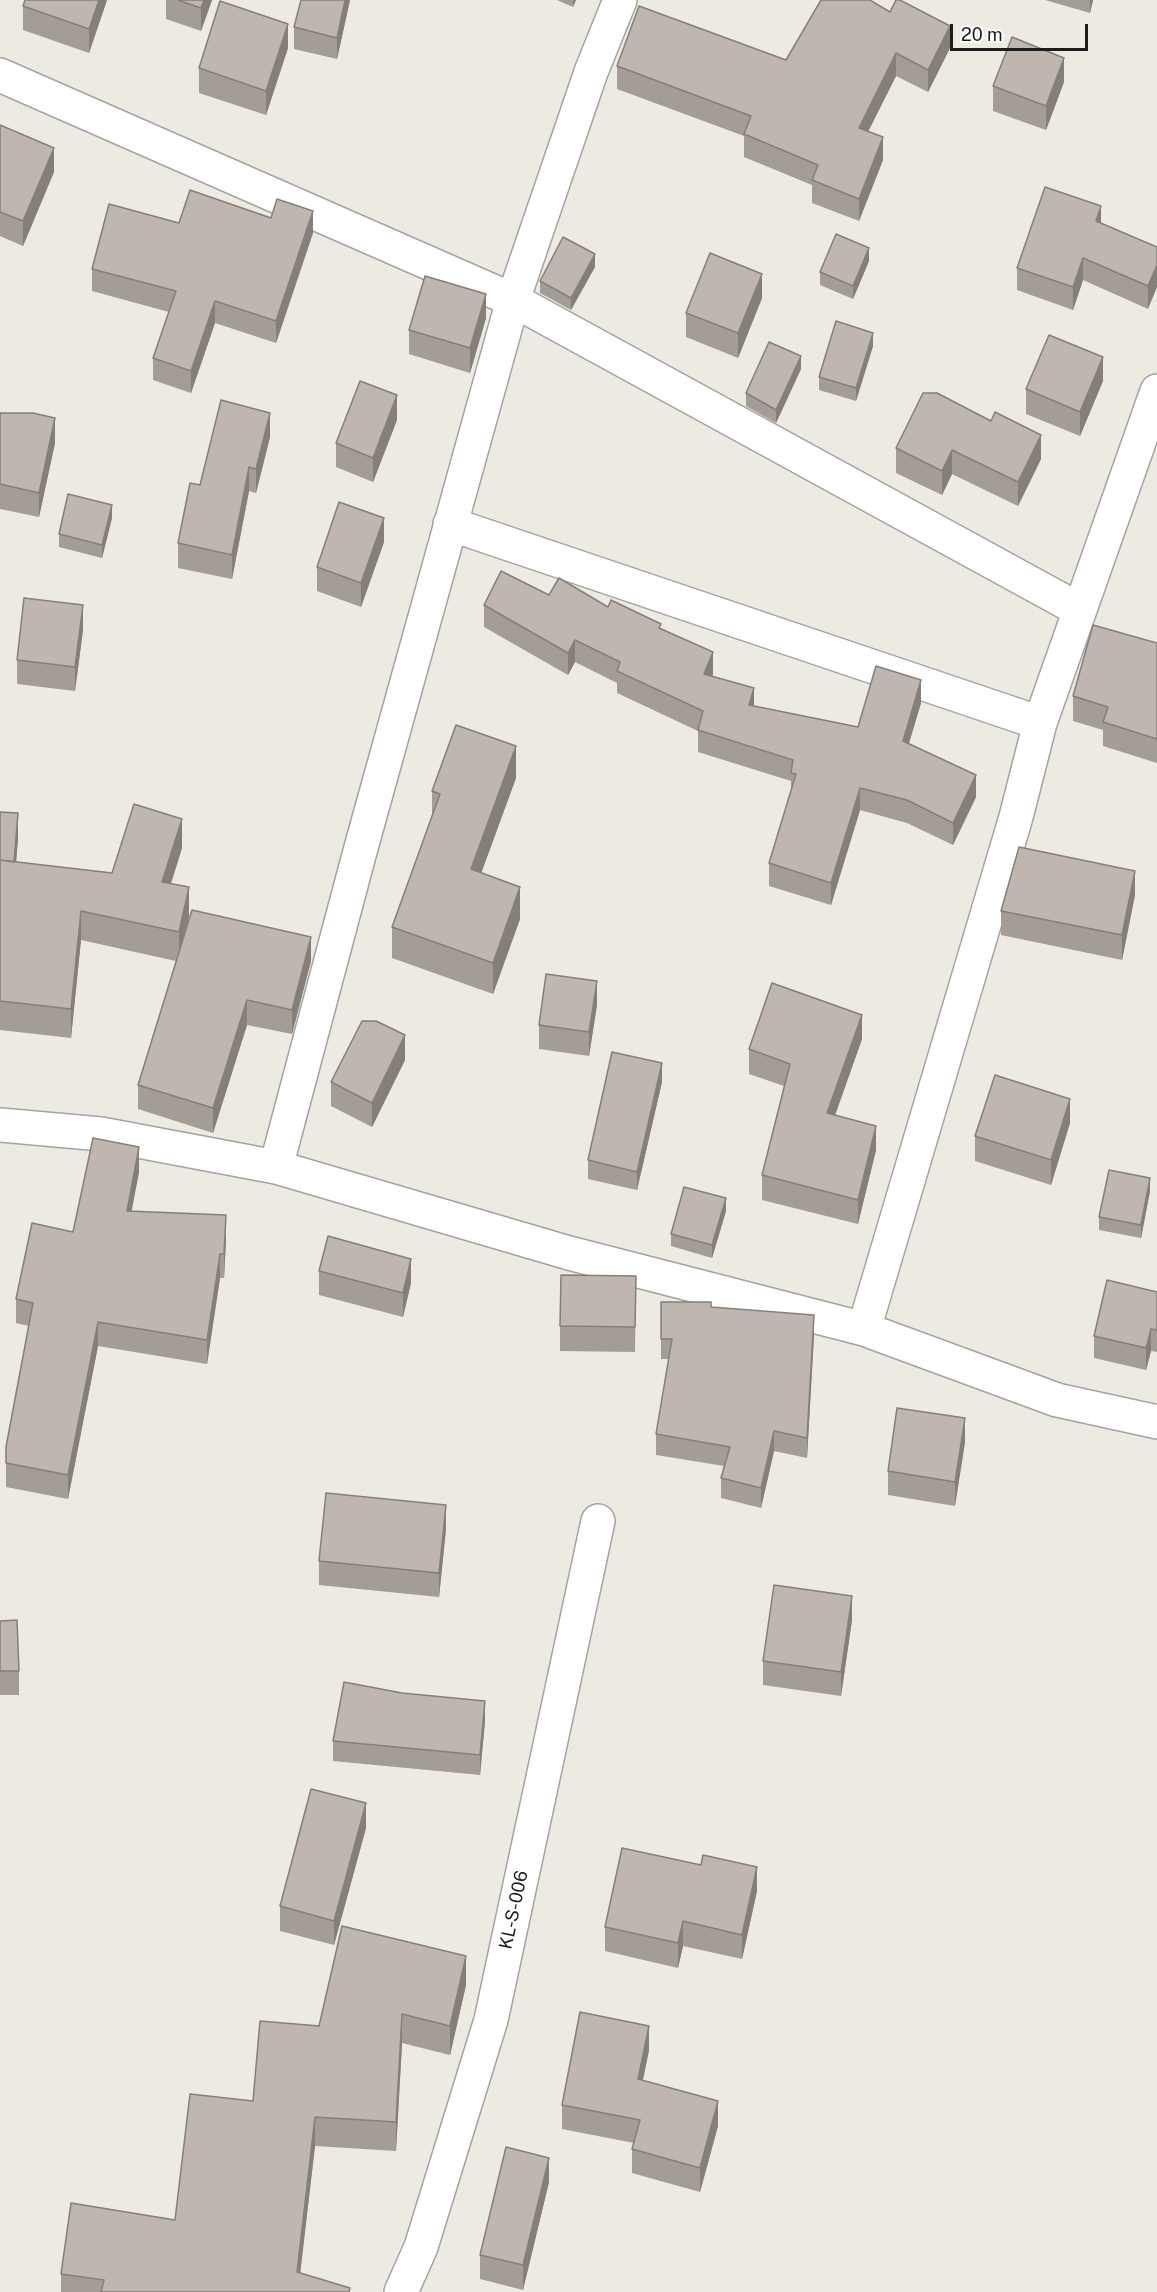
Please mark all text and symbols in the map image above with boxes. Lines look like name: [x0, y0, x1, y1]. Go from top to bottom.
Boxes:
scale bar: [953, 12, 1091, 50]
text: 20 m: [961, 24, 1003, 45]
street label: KL-S-006: [495, 1869, 533, 1951]

